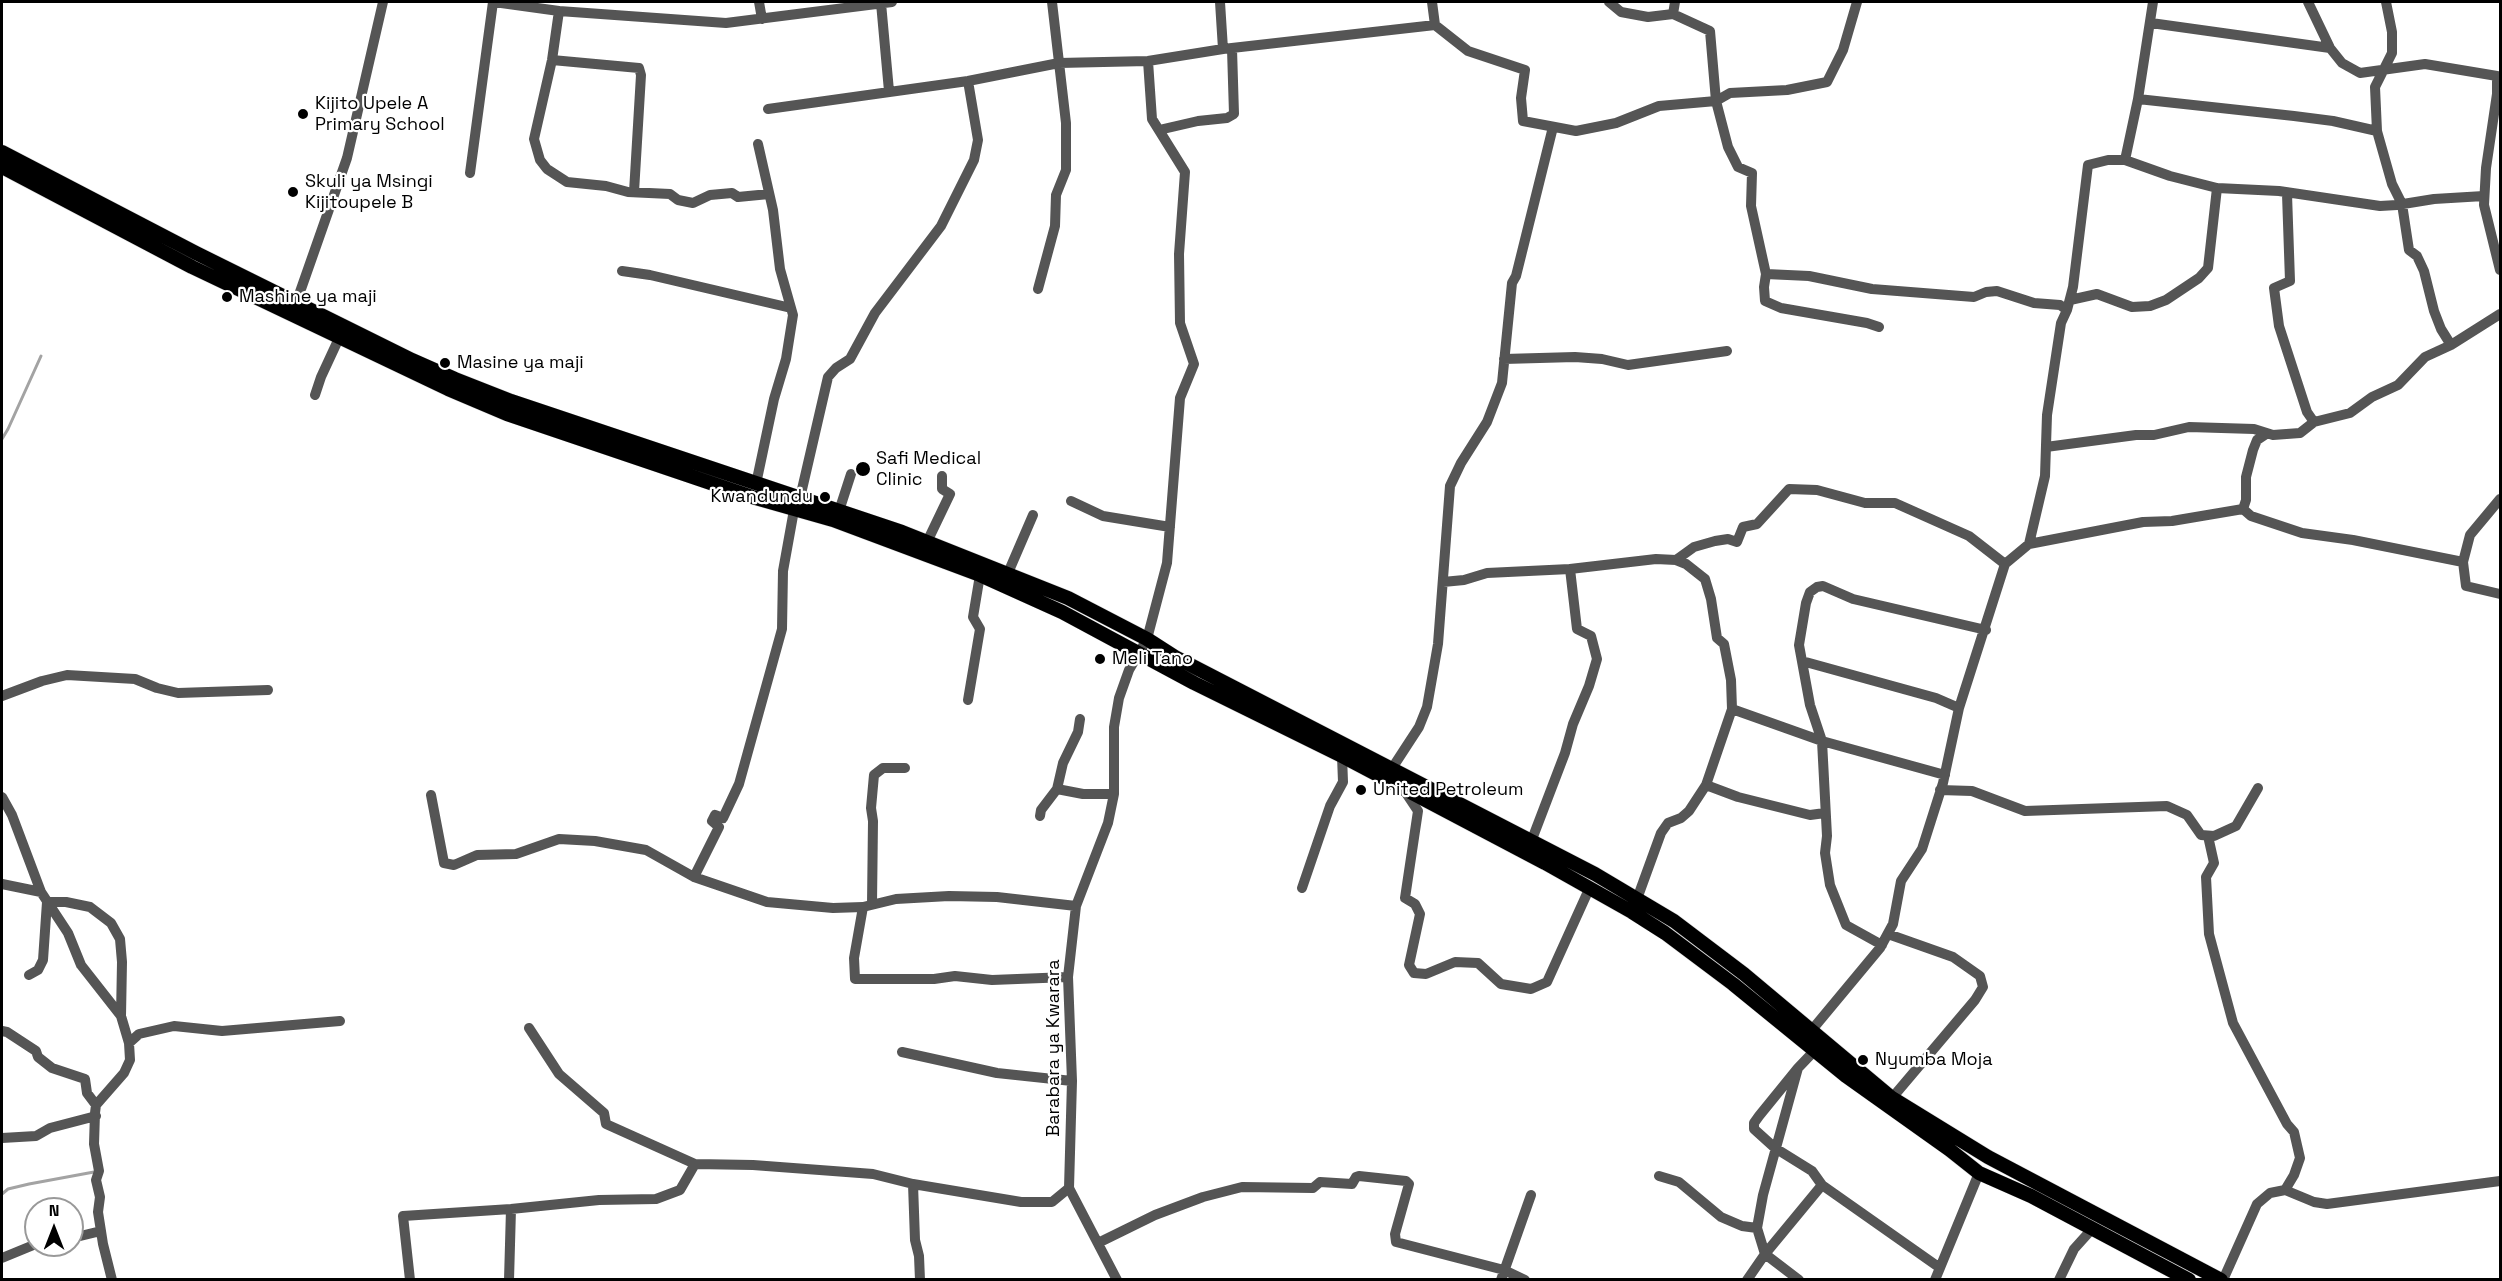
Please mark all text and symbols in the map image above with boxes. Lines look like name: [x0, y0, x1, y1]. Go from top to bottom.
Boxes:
place label: Kijito Upele A Primary School: [315, 93, 445, 136]
marker: Kijito Upele A Primary School: [296, 107, 310, 121]
place label: Skuli ya Msingi Kijitoupele B: [305, 171, 433, 213]
marker: Skuli ya Msingi Kijitoupele B: [286, 185, 300, 199]
place label: Mashine ya maji: [239, 286, 377, 308]
marker: Mashine ya maji: [220, 290, 234, 304]
place label: Masine ya maji: [457, 352, 584, 374]
marker: Masine ya maji: [438, 356, 452, 370]
place label: Safi Medical Clinic: [876, 448, 981, 490]
marker: Safi Medical Clinic: [854, 460, 872, 478]
place label: Kwandundu: [710, 486, 813, 508]
marker: Kwandundu: [818, 490, 832, 504]
place label: Meli Tano: [1112, 648, 1193, 670]
marker: Meli Tano: [1093, 652, 1107, 666]
place label: United Petroleum: [1373, 779, 1524, 801]
marker: United Petroleum: [1354, 783, 1368, 797]
street label: Barabara ya Kwarara: [1043, 959, 1065, 1137]
place label: Nyumba Moja: [1875, 1049, 1993, 1071]
marker: Nyumba Moja: [1856, 1053, 1870, 1067]
north arrow: [24, 1197, 84, 1257]
text: N: [49, 1200, 59, 1221]

